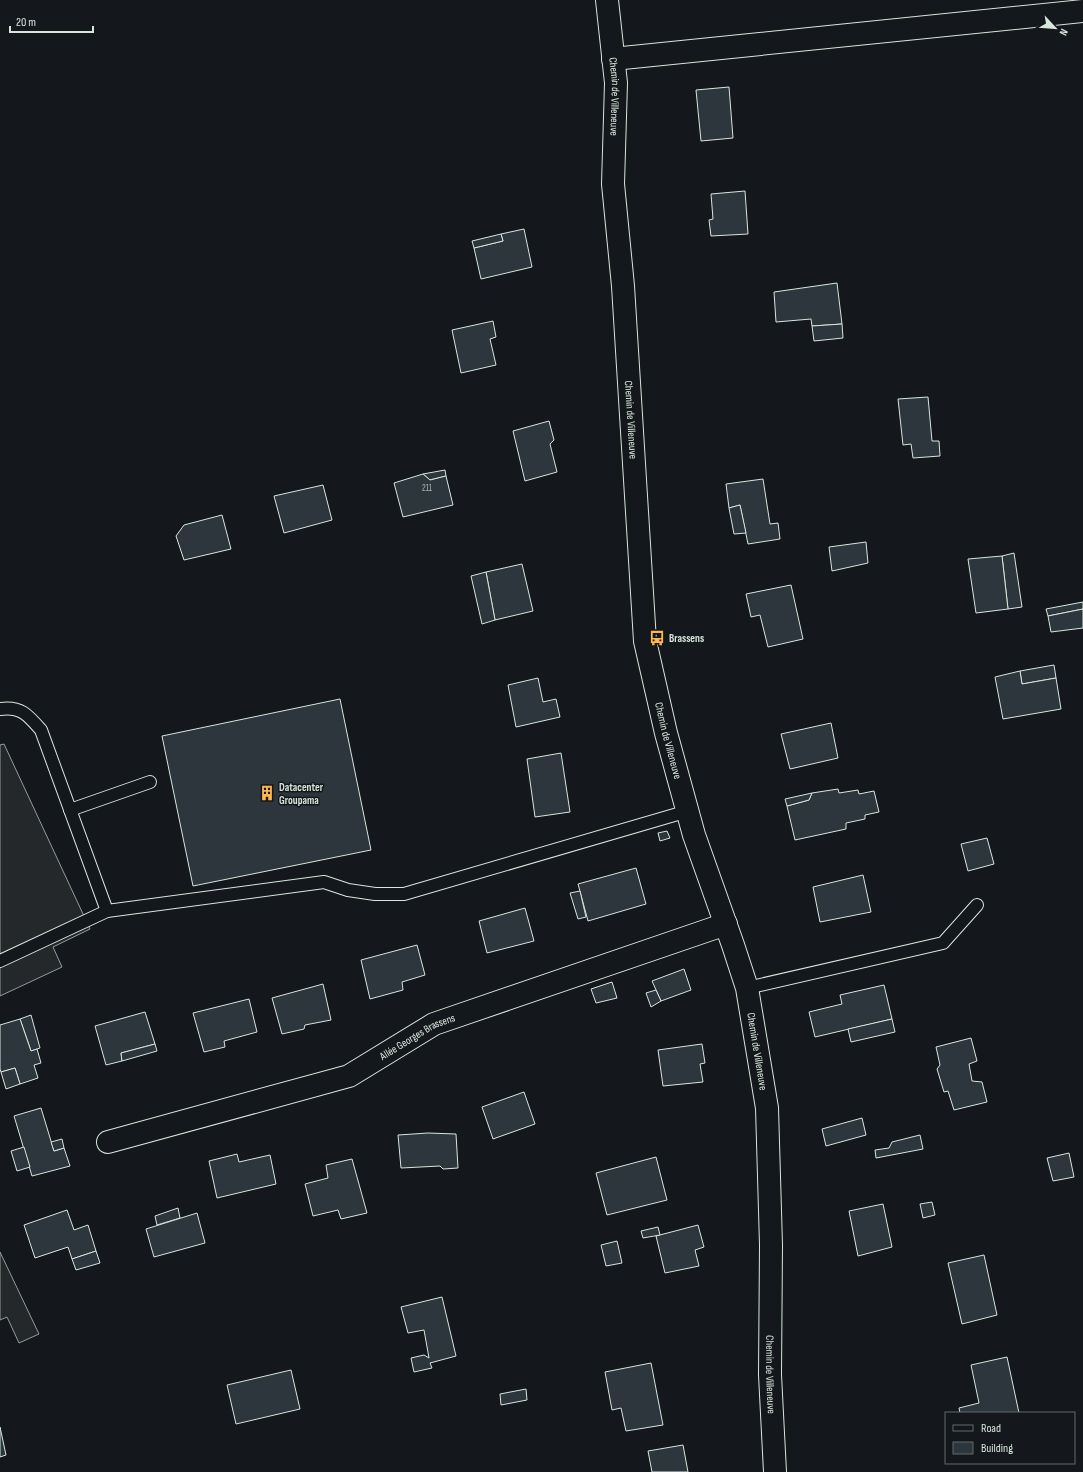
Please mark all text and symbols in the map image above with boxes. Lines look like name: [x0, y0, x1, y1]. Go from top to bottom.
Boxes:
scale bar: [10, 8, 93, 34]
north arrow: [1035, 8, 1075, 48]
text: 20 m: [16, 15, 36, 30]
text: N: [1056, 27, 1071, 38]
street label: Chemin de Villeneuve: [606, 57, 622, 136]
street label: Chemin de Villeneuve: [622, 380, 640, 459]
house number: 211: [422, 483, 433, 494]
bus stop icon: Brassens: [648, 629, 666, 647]
place label: Brassens: [669, 632, 704, 645]
street label: Chemin de Villeneuve: [652, 701, 684, 780]
place label: Datacenter Groupama: [279, 781, 324, 807]
building icon: Datacenter Groupama: [258, 784, 276, 802]
street label: Allée Georges Brassens: [376, 1011, 457, 1063]
street label: Chemin de Villeneuve: [744, 1012, 770, 1091]
street label: Chemin de Villeneuve: [763, 1335, 778, 1414]
legend: [945, 1412, 1075, 1464]
text: Road: [981, 1421, 1001, 1436]
text: Building: [981, 1441, 1013, 1456]

